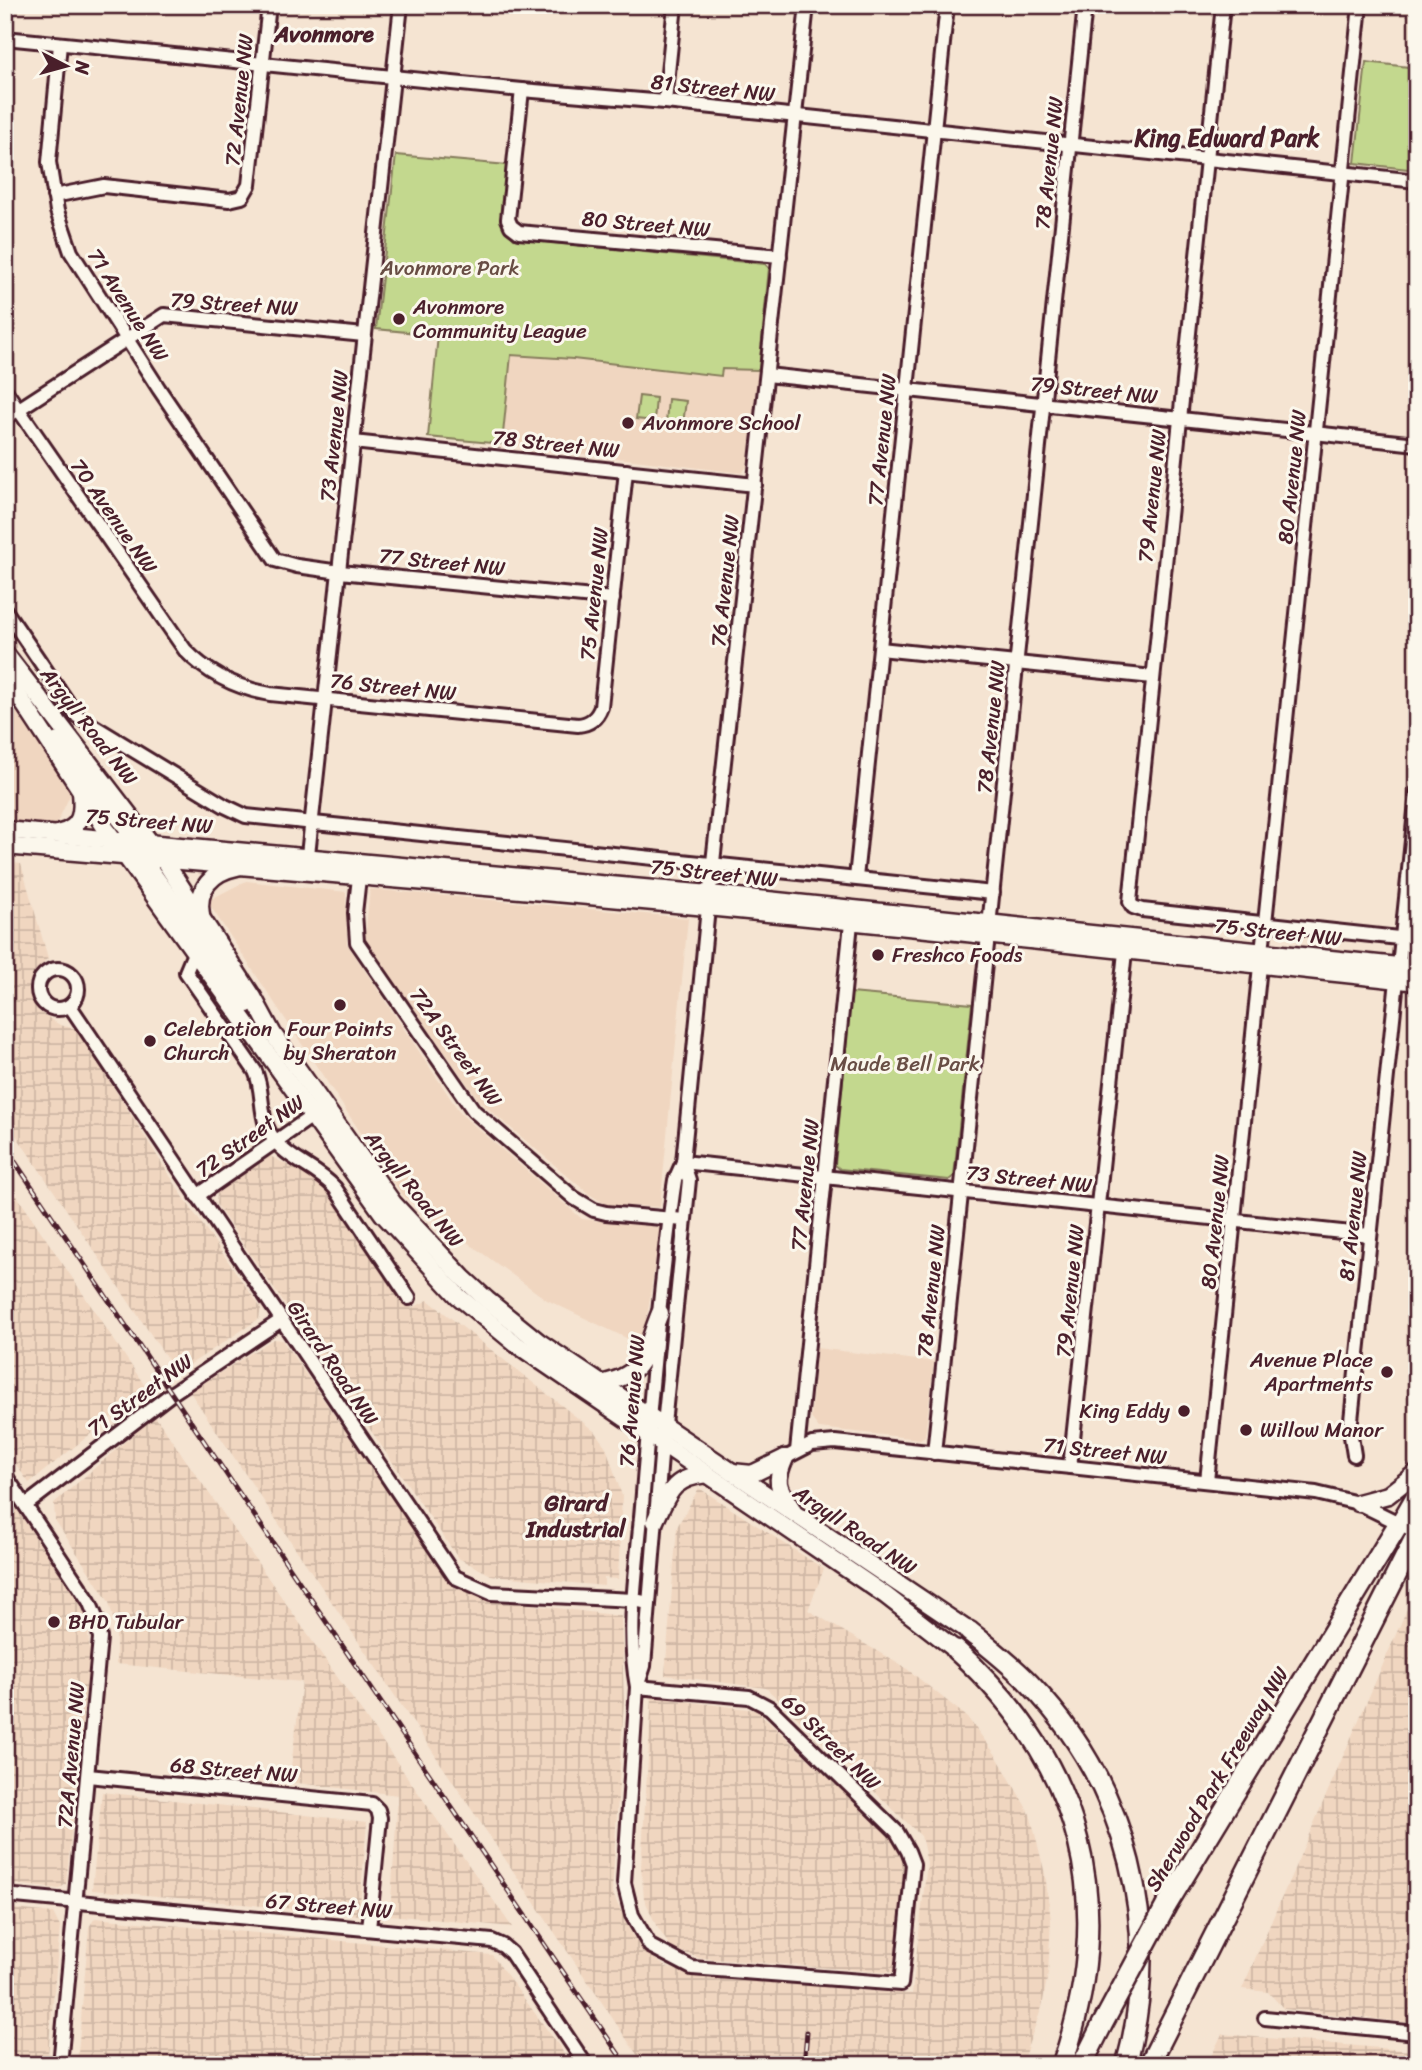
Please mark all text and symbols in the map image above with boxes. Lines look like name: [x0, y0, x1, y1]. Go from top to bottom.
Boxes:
district label: Avonmore: [273, 14, 375, 55]
street label: 72 Avenue NW: [213, 31, 265, 168]
north arrow: [32, 32, 102, 102]
text: N: [65, 58, 100, 77]
street label: 81 Street NW: [649, 63, 777, 113]
street label: 78 Avenue NW: [1023, 94, 1075, 231]
district label: King Edward Park: [1133, 117, 1320, 159]
street label: 80 Street NW: [580, 199, 712, 249]
street label: 71 Avenue NW: [77, 240, 180, 370]
park label: Avonmore Park: [379, 249, 520, 287]
street label: 79 Street NW: [169, 281, 300, 327]
place label: Avonmore Community League: [412, 288, 587, 350]
marker: Avonmore Community League: [391, 311, 407, 327]
street label: 79 Street NW: [1028, 364, 1160, 416]
street label: 73 Avenue NW: [308, 368, 360, 504]
street label: 77 Avenue NW: [856, 371, 908, 508]
place label: Avonmore School: [641, 404, 802, 442]
street label: 80 Avenue NW: [1266, 407, 1318, 546]
marker: Avonmore School: [620, 415, 636, 431]
street label: 78 Street NW: [491, 418, 622, 470]
street label: 79 Avenue NW: [1126, 427, 1178, 565]
street label: 70 Avenue NW: [60, 450, 168, 582]
street label: 76 Avenue NW: [699, 512, 751, 649]
street label: 75 Avenue NW: [568, 525, 620, 663]
street label: 77 Street NW: [377, 536, 508, 588]
street label: Argyll Road NW: [29, 657, 148, 794]
street label: 78 Avenue NW: [965, 658, 1017, 795]
street label: 76 Street NW: [328, 661, 459, 713]
street label: 75 Street NW: [84, 797, 215, 846]
street label: 75 Street NW: [648, 847, 780, 899]
street label: 75 Street NW: [1212, 906, 1344, 958]
place label: Freshco Foods: [892, 936, 1023, 974]
marker: Freshco Foods: [870, 947, 886, 963]
street label: 72A Street NW: [399, 979, 513, 1116]
marker: Four Points by Sheraton: [332, 997, 348, 1013]
place label: Celebration Church: [164, 1010, 272, 1072]
place label: Four Points by Sheraton: [283, 1010, 397, 1072]
marker: Celebration Church: [142, 1033, 158, 1049]
park label: Maude Bell Park: [830, 1045, 980, 1083]
street label: 72 Street NW: [187, 1084, 313, 1188]
street label: 77 Avenue NW: [779, 1116, 831, 1253]
street label: Argyll Road NW: [354, 1121, 474, 1257]
street label: 81 Avenue NW: [1327, 1149, 1379, 1283]
street label: 80 Avenue NW: [1189, 1152, 1241, 1291]
street label: 73 Street NW: [964, 1153, 1094, 1205]
street label: 78 Avenue NW: [905, 1222, 957, 1359]
street label: 79 Avenue NW: [1044, 1222, 1096, 1360]
street label: Girard Road NW: [277, 1292, 389, 1434]
street label: 76 Avenue NW: [607, 1333, 657, 1469]
place label: Avenue Place Apartments: [1249, 1341, 1373, 1403]
street label: 71 Street NW: [79, 1343, 202, 1447]
marker: Avenue Place Apartments: [1379, 1364, 1395, 1380]
place label: King Eddy: [1079, 1392, 1170, 1430]
marker: King Eddy: [1176, 1403, 1192, 1419]
place label: Willow Manor: [1260, 1411, 1384, 1449]
marker: Willow Manor: [1238, 1422, 1254, 1438]
street label: 71 Street NW: [1041, 1426, 1169, 1476]
street label: Argyll Road NW: [784, 1474, 925, 1586]
district label: Girard Industrial: [525, 1483, 627, 1550]
place label: BHD Tubular: [68, 1603, 184, 1641]
marker: BHD Tubular: [46, 1614, 62, 1630]
street label: Sherwood Park Freeway NW: [1134, 1658, 1300, 1899]
street label: 72A Avenue NW: [46, 1680, 96, 1830]
street label: 69 Street NW: [772, 1684, 891, 1800]
street label: 68 Street NW: [169, 1746, 300, 1795]
street label: 67 Street NW: [264, 1882, 394, 1931]

